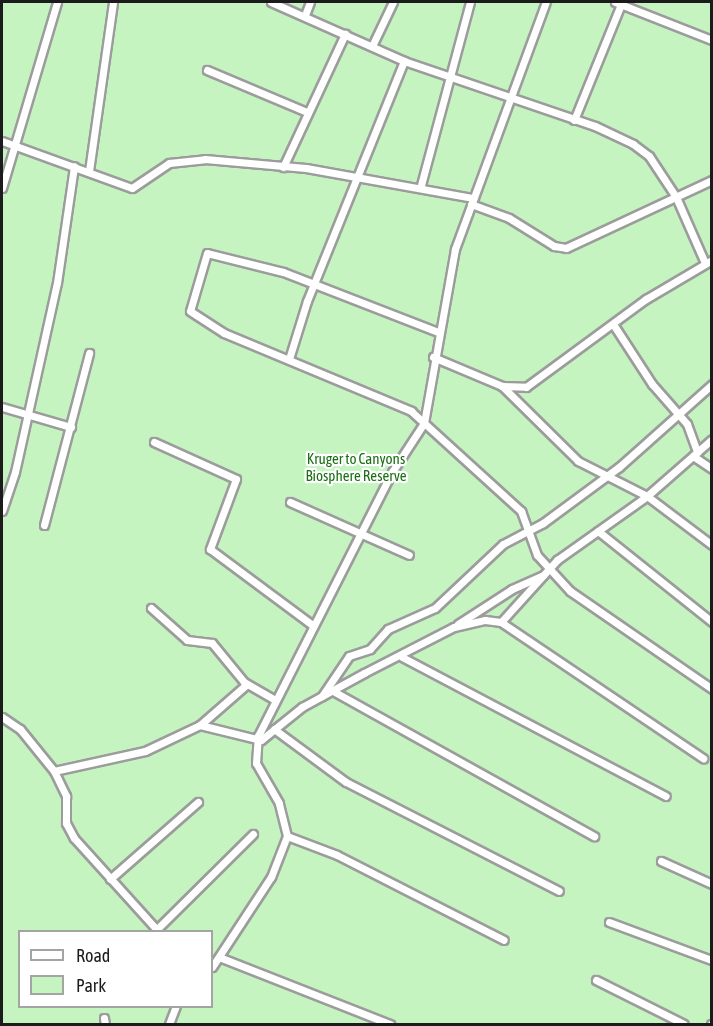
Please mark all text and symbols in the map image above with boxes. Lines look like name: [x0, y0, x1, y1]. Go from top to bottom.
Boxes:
park label: Kruger to Canyons Biosphere Reserve: [305, 449, 407, 484]
legend: [18, 930, 213, 1008]
text: Road: [76, 945, 110, 966]
text: Park: [76, 975, 106, 996]

